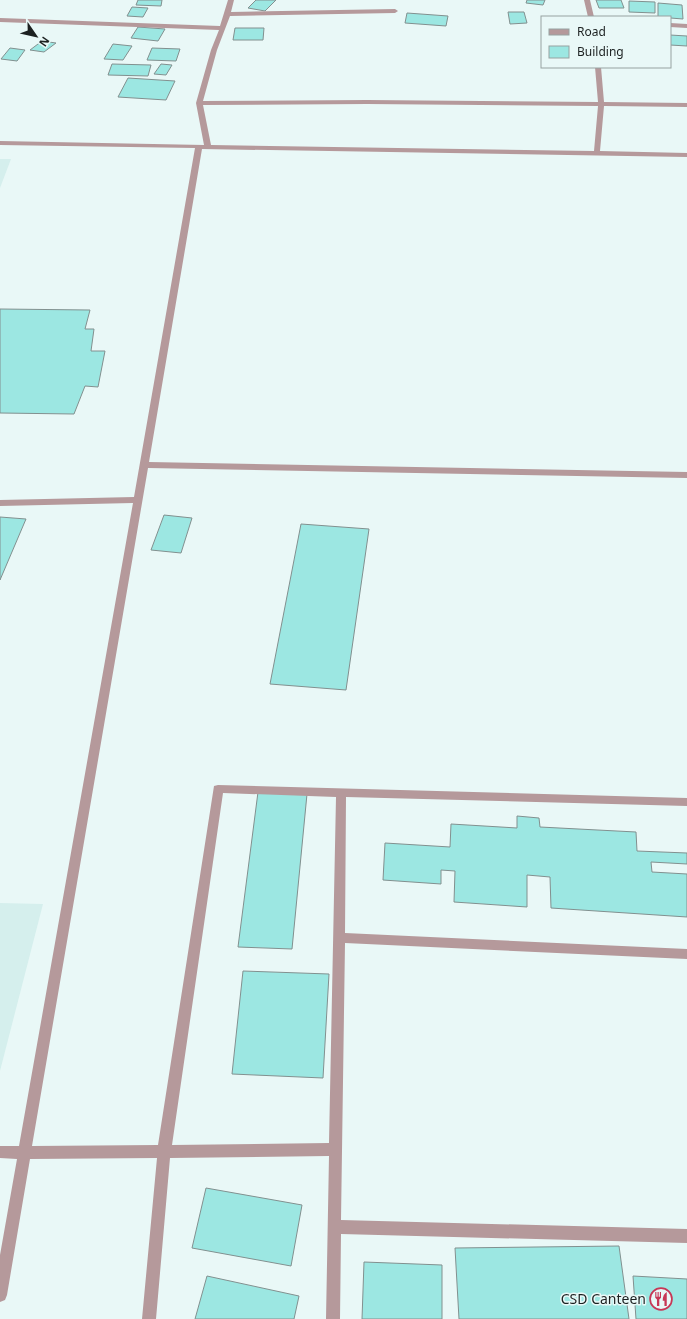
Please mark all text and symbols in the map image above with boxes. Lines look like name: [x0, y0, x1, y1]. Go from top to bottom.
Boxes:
north arrow: [16, 16, 56, 56]
legend: [541, 16, 671, 68]
text: Road: [577, 23, 606, 40]
text: N: [36, 34, 53, 50]
text: Building: [577, 43, 624, 60]
restaurant icon: CSD Canteen: [648, 1286, 674, 1312]
place label: CSD Canteen: [561, 1289, 646, 1308]

